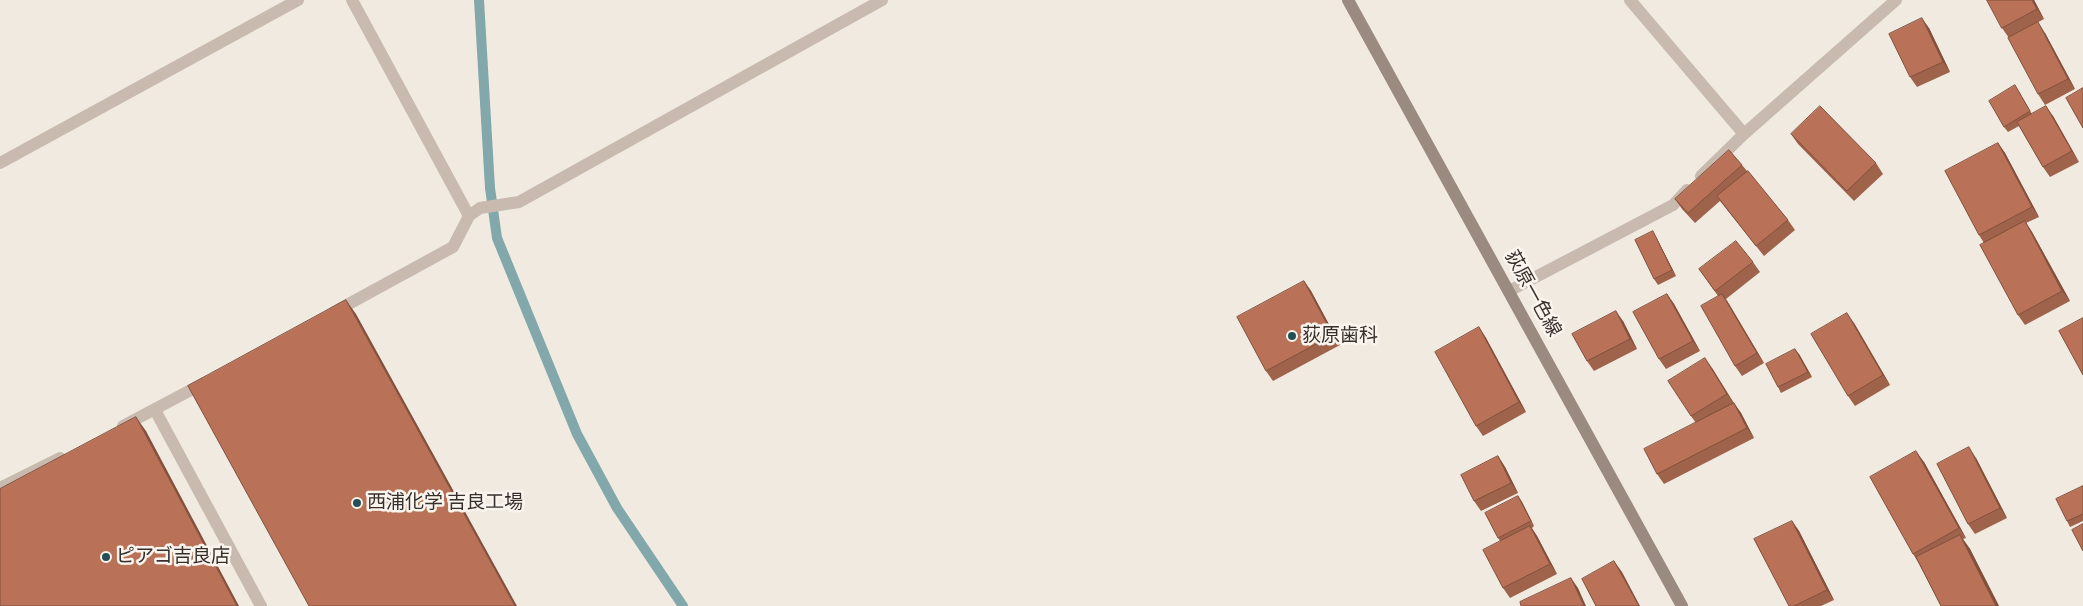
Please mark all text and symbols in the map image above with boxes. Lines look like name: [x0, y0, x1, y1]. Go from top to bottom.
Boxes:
street label: 荻原一色線: [1499, 247, 1565, 341]
place label: 荻原歯科: [1302, 325, 1378, 347]
marker: 荻原歯科: [1286, 330, 1298, 342]
place label: 西浦化学 吉良工場: [367, 492, 523, 514]
marker: 西浦化学 吉良工場: [351, 497, 363, 509]
place label: ピアゴ吉良店: [116, 546, 230, 568]
marker: ピアゴ吉良店: [100, 551, 112, 563]

